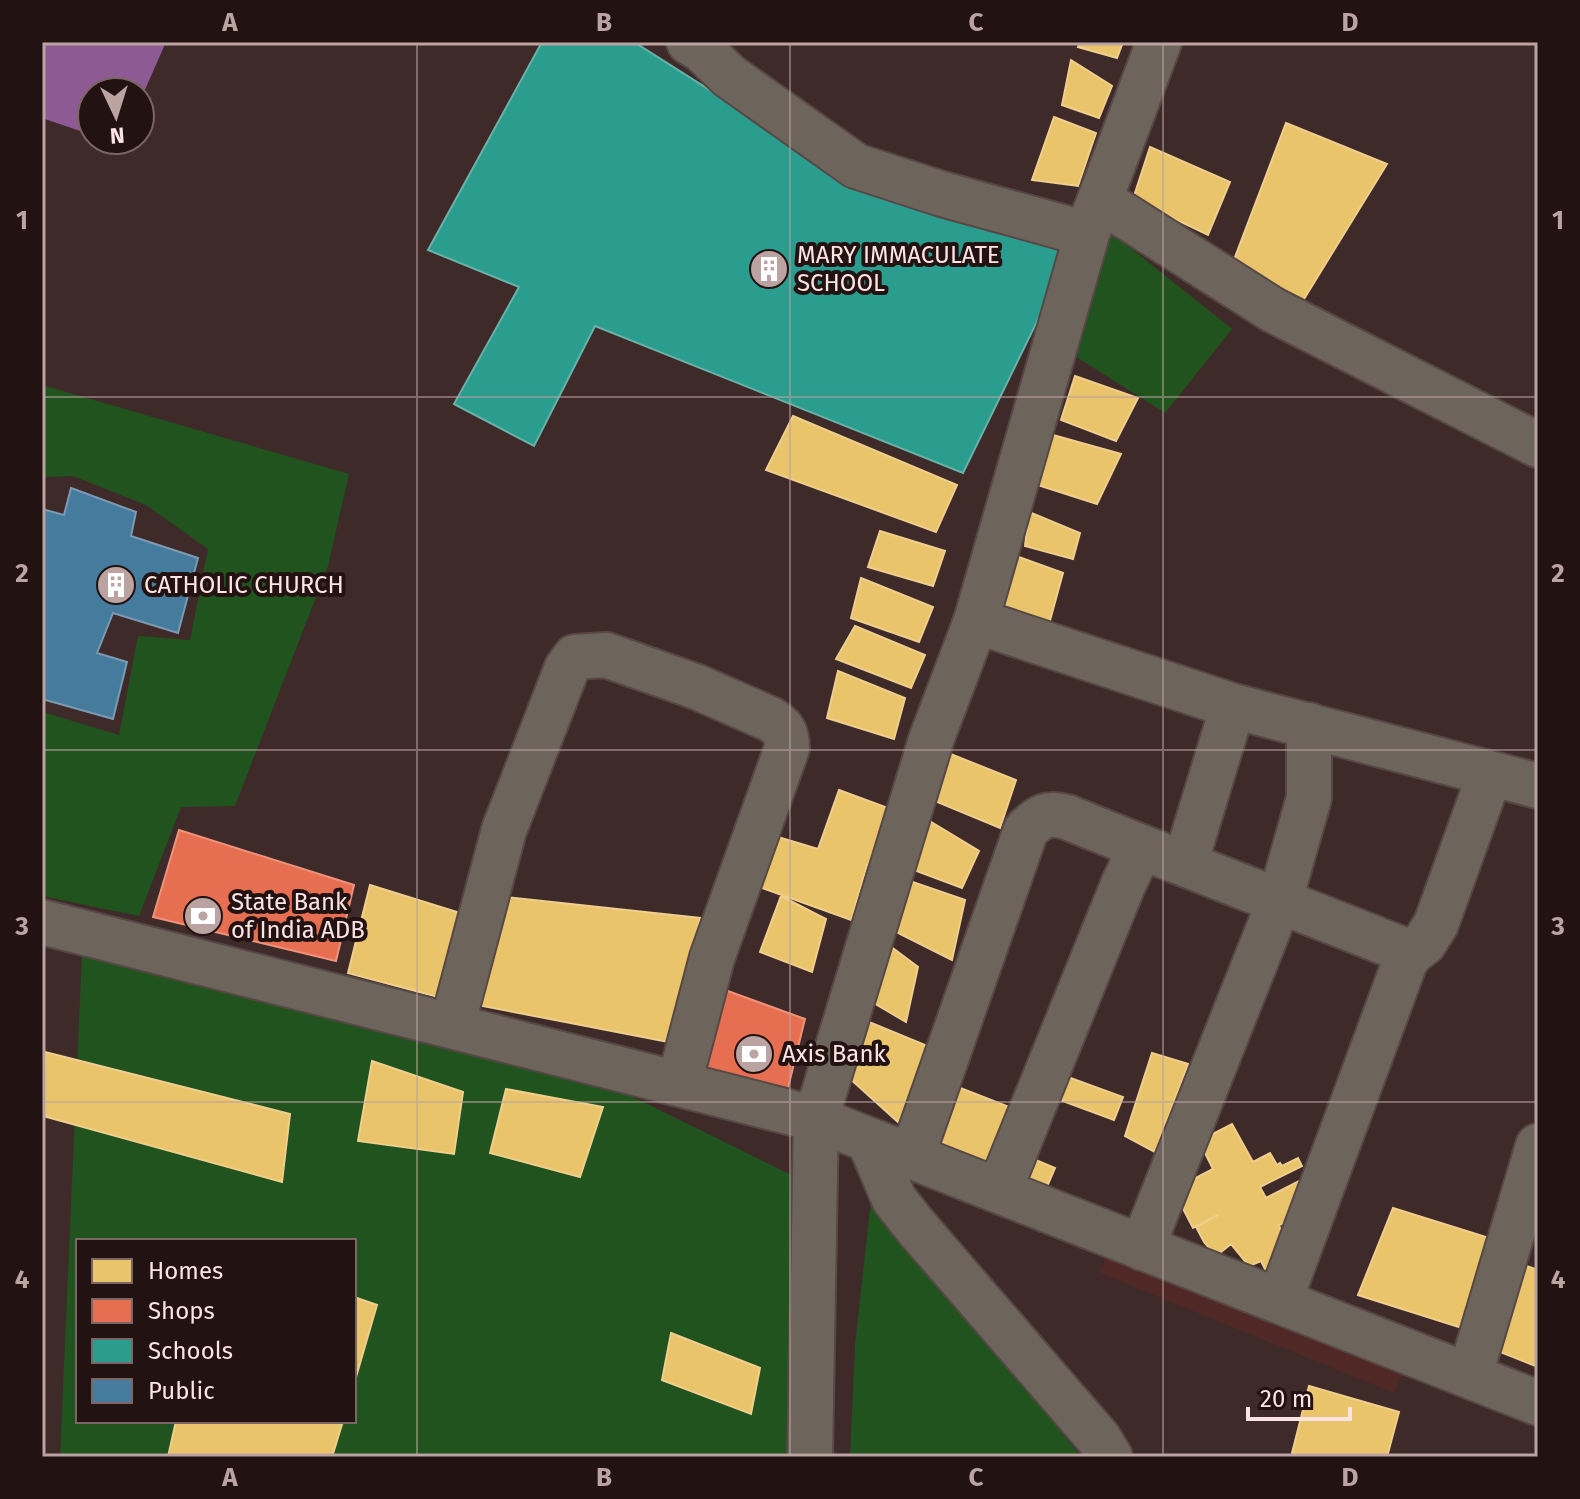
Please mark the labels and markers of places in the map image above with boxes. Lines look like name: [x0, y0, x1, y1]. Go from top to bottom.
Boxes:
place label: MARY IMMACULATE SCHOOL: [797, 241, 1000, 297]
building icon: MARY IMMACULATE SCHOOL: [748, 248, 790, 290]
building icon: CATHOLIC CHURCH: [95, 564, 137, 606]
place label: CATHOLIC CHURCH: [144, 571, 344, 599]
place label: State Bank of India ADB: [231, 888, 365, 944]
bank icon: State Bank of India ADB: [182, 895, 224, 937]
bank icon: Axis Bank: [733, 1033, 775, 1075]
place label: Axis Bank: [782, 1040, 886, 1068]

